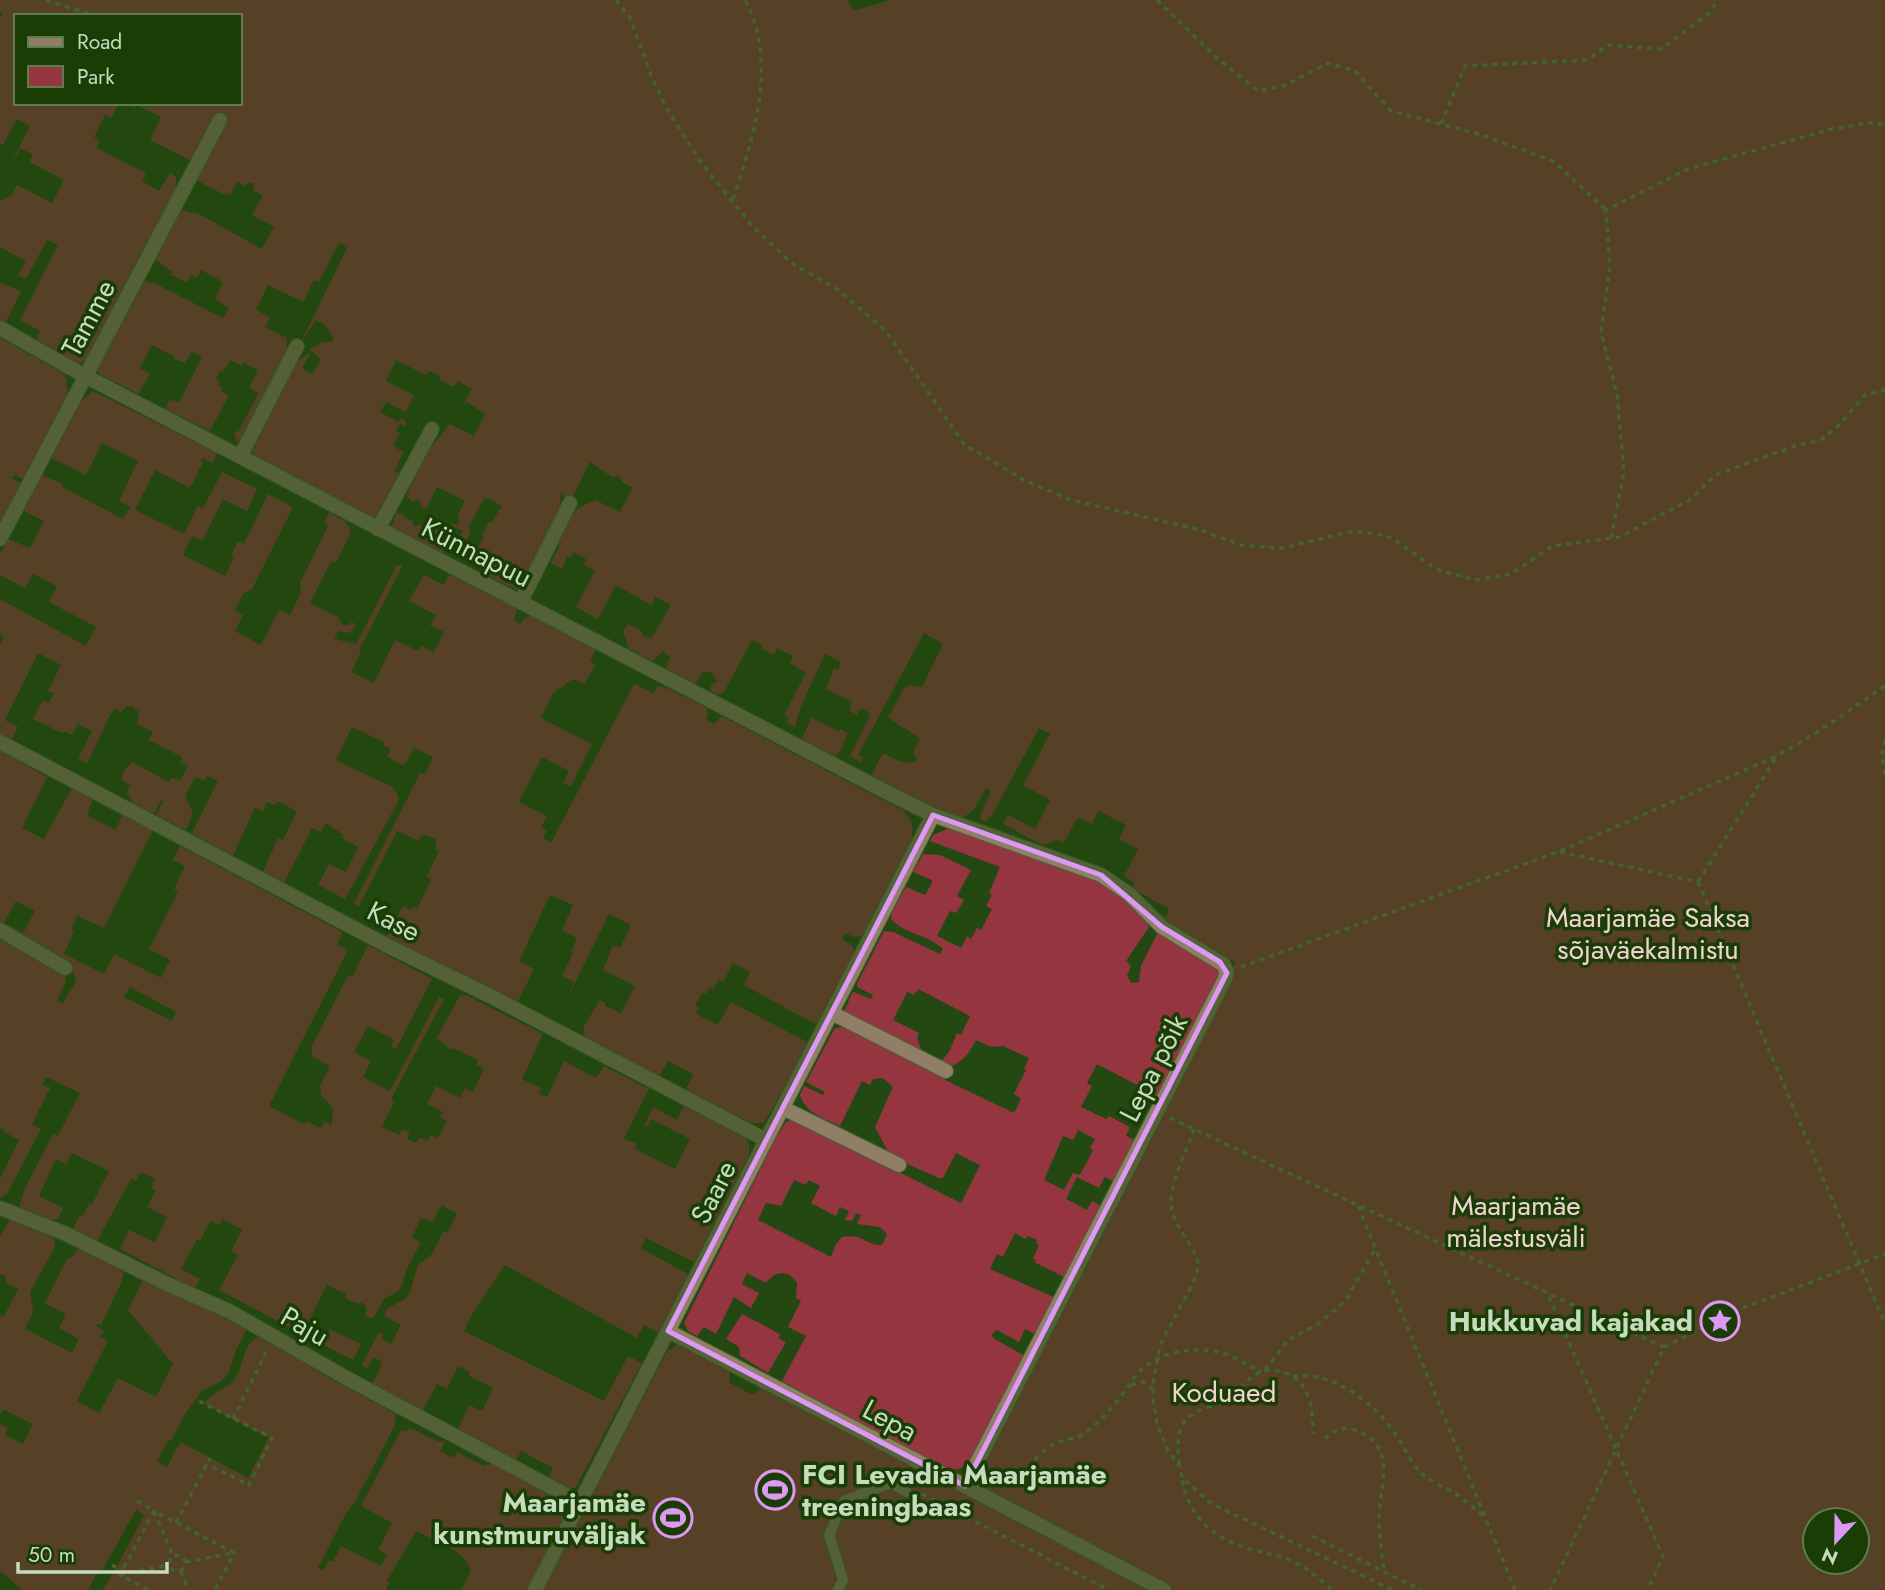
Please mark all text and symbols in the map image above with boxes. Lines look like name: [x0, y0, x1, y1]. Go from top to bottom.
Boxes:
legend: [14, 14, 242, 105]
text: Road: [77, 27, 122, 57]
text: Park: [77, 62, 115, 92]
street label: Tamme: [51, 272, 126, 364]
street label: Künnapuu: [415, 507, 539, 598]
street label: Kase: [360, 891, 428, 952]
park label: Maarjamäe Saksa sõjaväekalmistu: [1546, 897, 1750, 970]
street label: Lepa põik: [1109, 1007, 1198, 1129]
street label: Saare: [680, 1154, 747, 1231]
park label: Maarjamäe mälestusväli: [1446, 1185, 1586, 1258]
street label: Paju: [273, 1296, 337, 1357]
place icon: Hukkuvad kajakad: [1699, 1300, 1741, 1342]
place label: Hukkuvad kajakad: [1449, 1301, 1693, 1342]
park label: Koduaed: [1172, 1372, 1276, 1413]
street label: Lepa: [855, 1389, 924, 1452]
place label: FCI Levadia Maarjamäe treeningbaas: [802, 1454, 1107, 1527]
sports icon: FCI Levadia Maarjamäe treeningbaas: [754, 1469, 796, 1511]
place label: Maarjamäe kunstmuruväljak: [433, 1482, 646, 1555]
sports icon: Maarjamäe kunstmuruväljak: [652, 1497, 694, 1539]
north arrow: [1801, 1506, 1871, 1576]
scale bar: [18, 1530, 166, 1574]
text: 50 m: [28, 1540, 75, 1570]
text: N: [1818, 1541, 1842, 1572]

